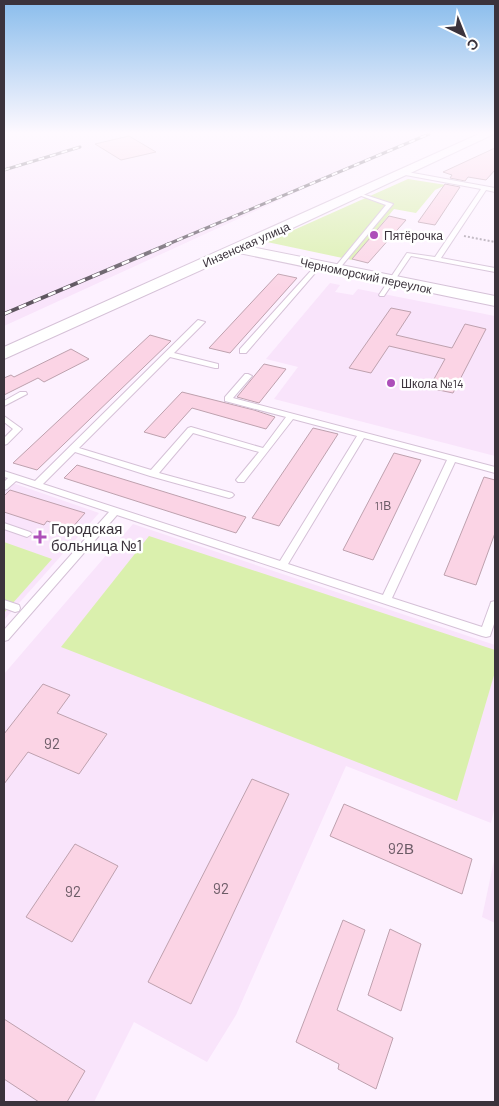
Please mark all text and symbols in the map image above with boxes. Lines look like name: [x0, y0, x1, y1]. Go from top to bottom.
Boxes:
north arrow: [439, 10, 489, 60]
text: С: [464, 35, 483, 55]
street label: Инзенская улица: [200, 218, 292, 270]
place label: Пятёрочка: [384, 228, 443, 243]
marker: Пятёрочка: [368, 229, 380, 241]
street label: Черноморский переулок: [299, 254, 434, 297]
place label: Школа №14: [401, 376, 464, 390]
marker: Школа №14: [385, 377, 397, 389]
house number: 11В: [375, 498, 391, 512]
place label: Городская больница №1: [51, 519, 142, 554]
marker: Городская больница №1: [33, 530, 47, 544]
house number: 92: [44, 734, 60, 752]
house number: 92В: [388, 839, 414, 857]
house number: 92: [213, 879, 229, 897]
house number: 92: [65, 882, 81, 900]

